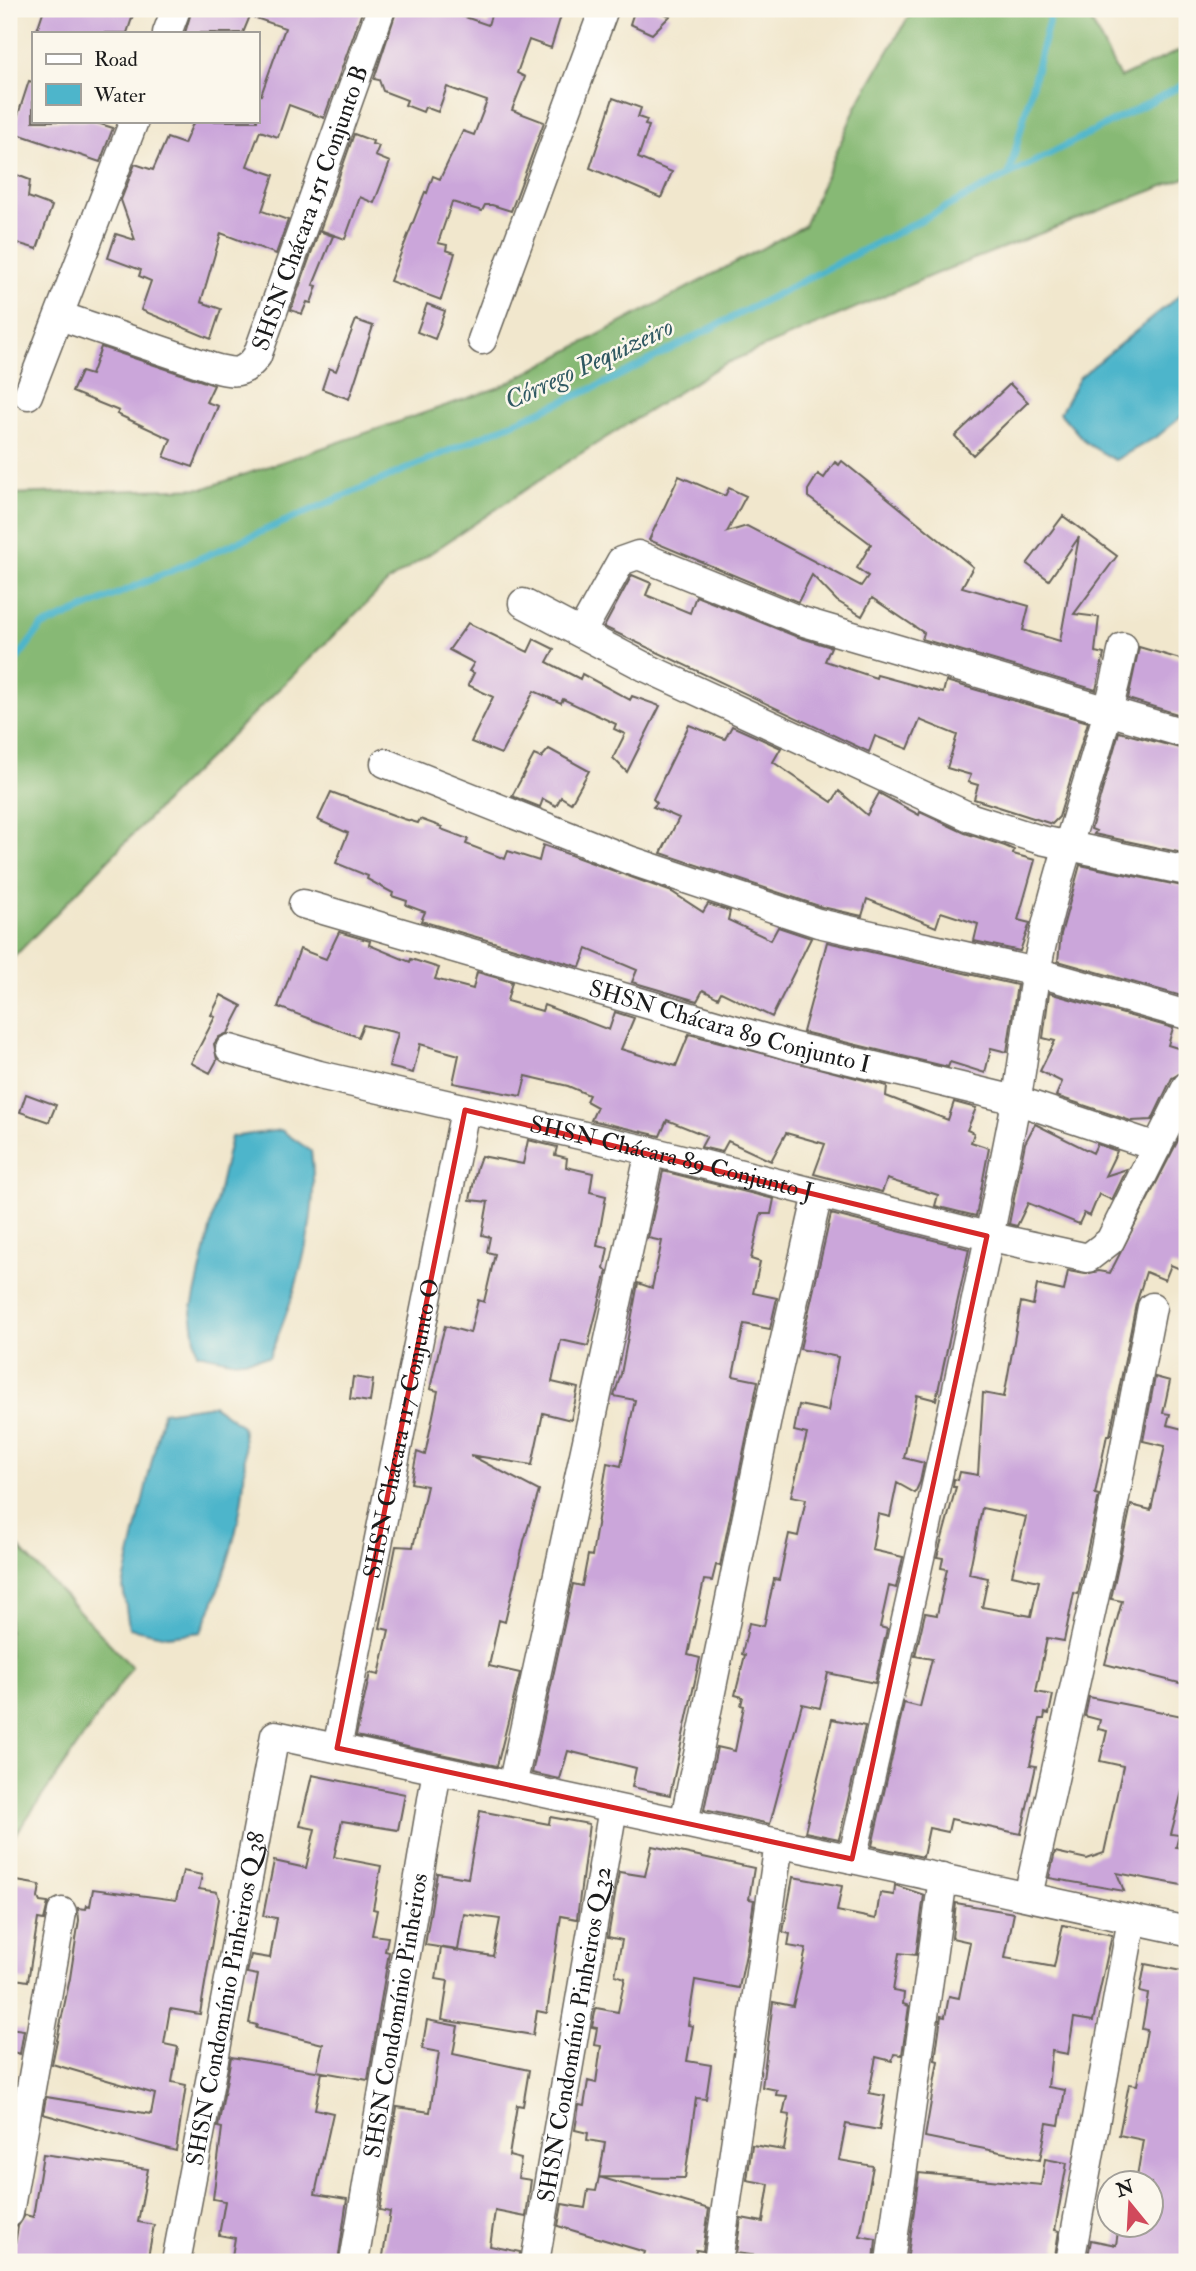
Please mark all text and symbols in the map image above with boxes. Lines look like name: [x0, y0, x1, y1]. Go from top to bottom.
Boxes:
legend: [32, 32, 259, 122]
text: Road: [94, 46, 139, 73]
street label: SHSN Chácara 151 Conjunto B: [245, 61, 375, 355]
text: Water: [93, 82, 146, 109]
water label: Córrego Pequizeiro: [499, 311, 679, 417]
street label: SHSN Chácara 89 Conjunto I: [585, 973, 874, 1080]
street label: SHSN Chácara 89 Conjunto J: [527, 1108, 817, 1207]
street label: SHSN Chácara 117 Conjunto O: [356, 1276, 446, 1581]
street label: SHSN Condomínio Pinheiros Q 38: [179, 1829, 272, 2168]
street label: SHSN Condomínio Pinheiros Q 32: [530, 1864, 618, 2205]
street label: SHSN Condomínio Pinheiros: [356, 1871, 435, 2160]
north arrow: [1094, 2170, 1164, 2240]
text: N: [1112, 2174, 1138, 2203]

